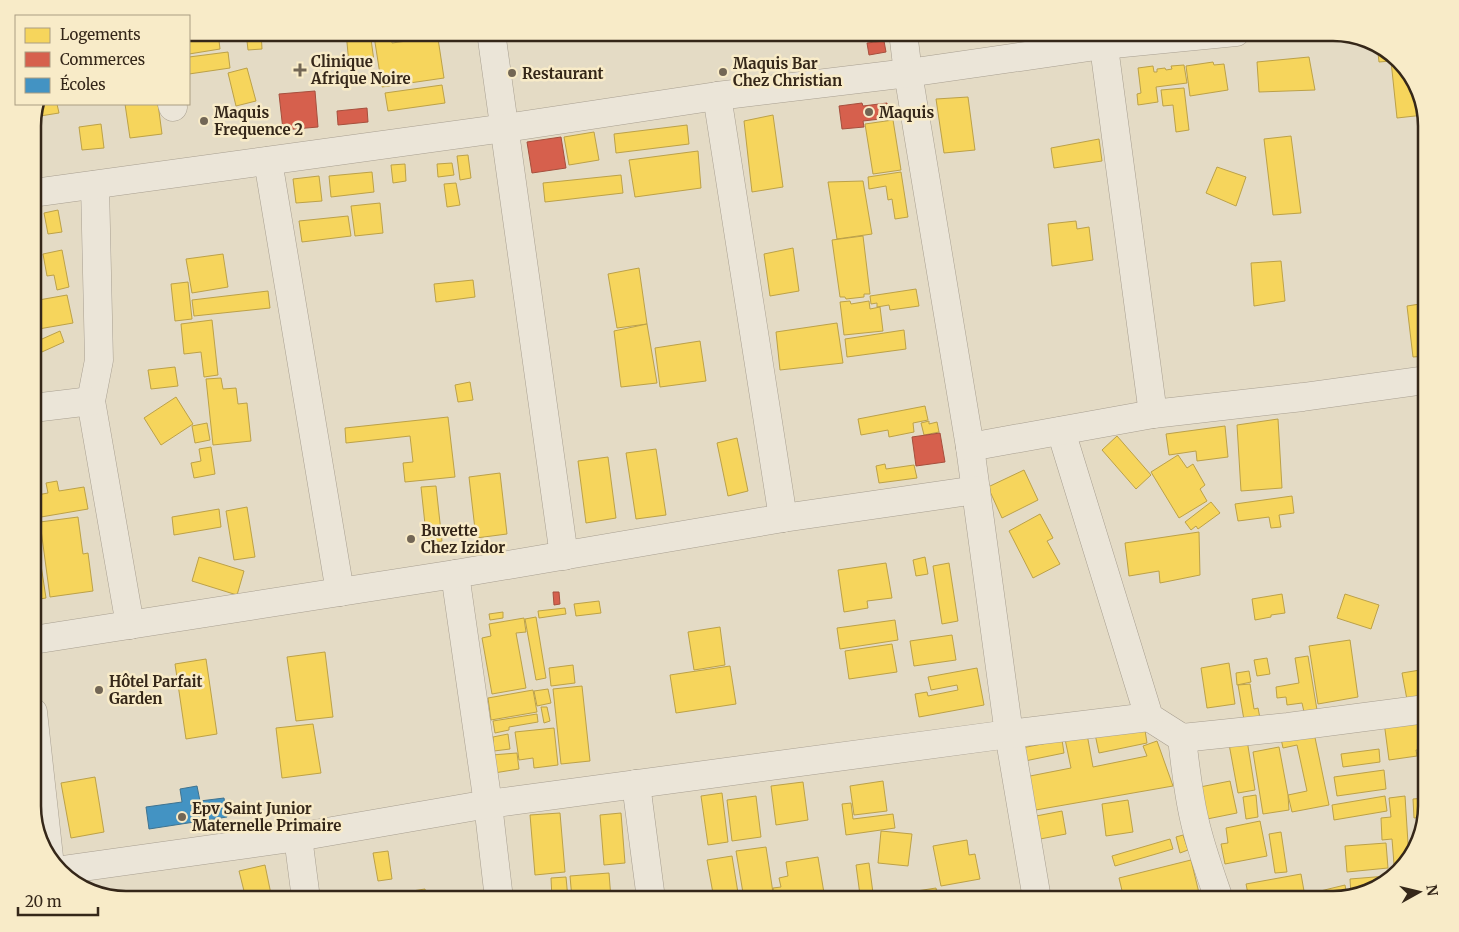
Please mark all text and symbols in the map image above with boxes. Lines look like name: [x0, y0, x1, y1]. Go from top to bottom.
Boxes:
legend: [15, 15, 190, 105]
text: Logements: [60, 25, 141, 44]
text: Commerces: [60, 50, 145, 69]
place label: Clinique Afrique Noire: [310, 52, 411, 88]
place label: Maquis Bar Chez Christian: [733, 54, 842, 90]
marker: Clinique Afrique Noire: [293, 63, 307, 77]
place label: Restaurant: [522, 64, 604, 83]
marker: Maquis Bar Chez Christian: [717, 66, 729, 78]
marker: Restaurant: [506, 67, 518, 79]
text: Écoles: [60, 74, 106, 94]
place label: Maquis Frequence 2: [214, 103, 303, 139]
place label: Maquis: [879, 103, 934, 122]
marker: Maquis: [863, 106, 875, 118]
marker: Maquis Frequence 2: [198, 115, 210, 127]
place label: Buvette Chez Izidor: [421, 521, 505, 557]
marker: Buvette Chez Izidor: [405, 533, 417, 545]
place label: Hôtel Parfait Garden: [109, 672, 203, 708]
marker: Hôtel Parfait Garden: [93, 684, 105, 696]
place label: Epv Saint Junior Maternelle Primaire: [192, 799, 341, 835]
marker: Epv Saint Junior Maternelle Primaire: [176, 811, 188, 823]
north arrow: [1394, 867, 1444, 917]
text: N: [1422, 883, 1442, 897]
scale bar: [18, 884, 98, 916]
text: 20 m: [25, 892, 62, 911]

